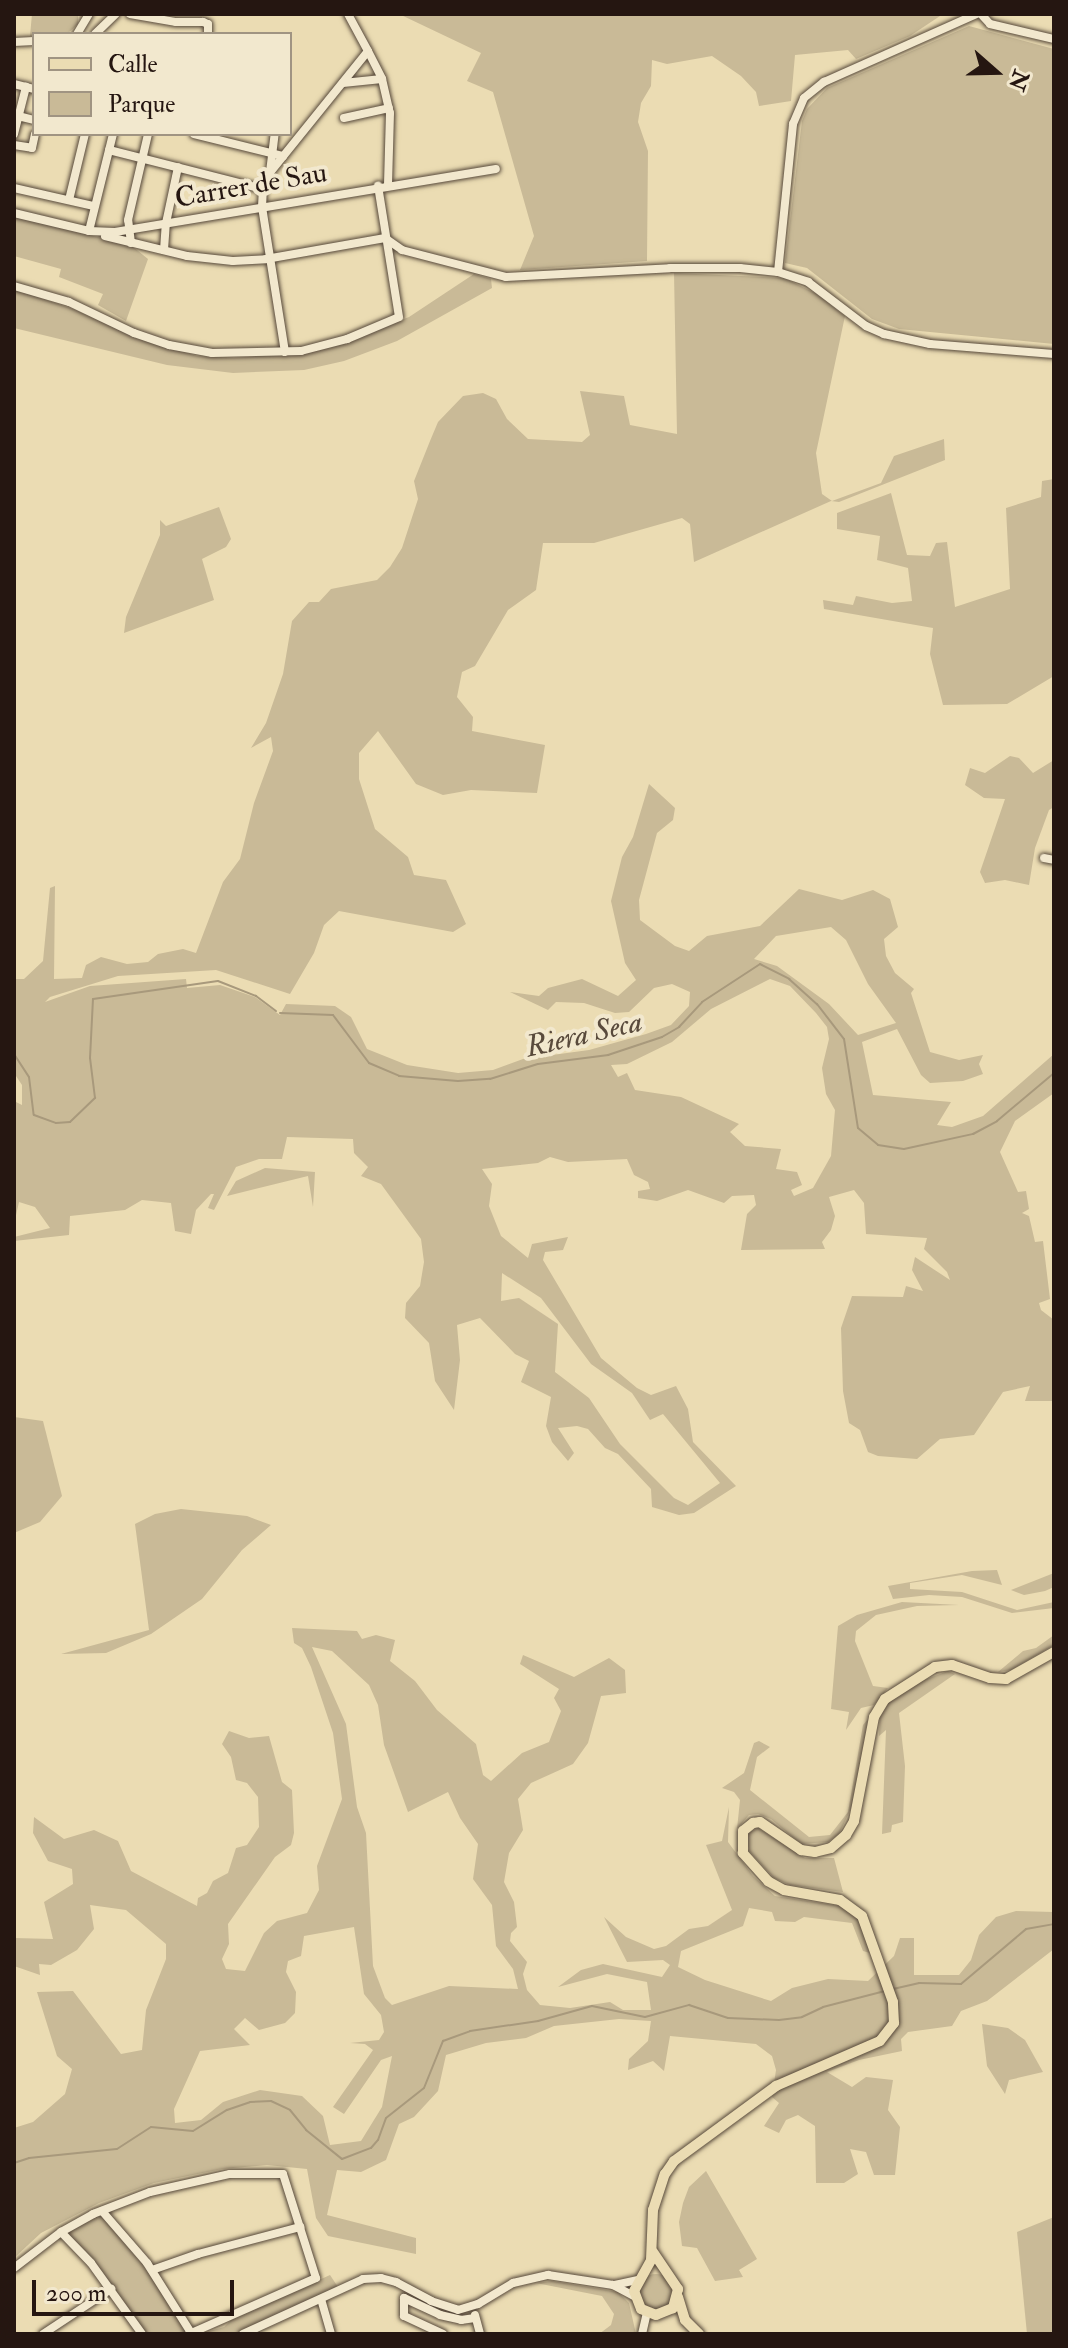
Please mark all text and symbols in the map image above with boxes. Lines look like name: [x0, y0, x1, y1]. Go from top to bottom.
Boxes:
legend: [32, 32, 292, 136]
north arrow: [956, 32, 1036, 112]
text: Calle: [108, 49, 158, 80]
text: N: [1002, 66, 1035, 94]
text: Parque: [108, 89, 175, 120]
street label: Carrer de Sau: [172, 156, 330, 216]
water label: Riera Seca: [522, 1004, 646, 1066]
scale bar: [36, 2264, 238, 2314]
text: 200 m: [46, 2278, 106, 2309]

